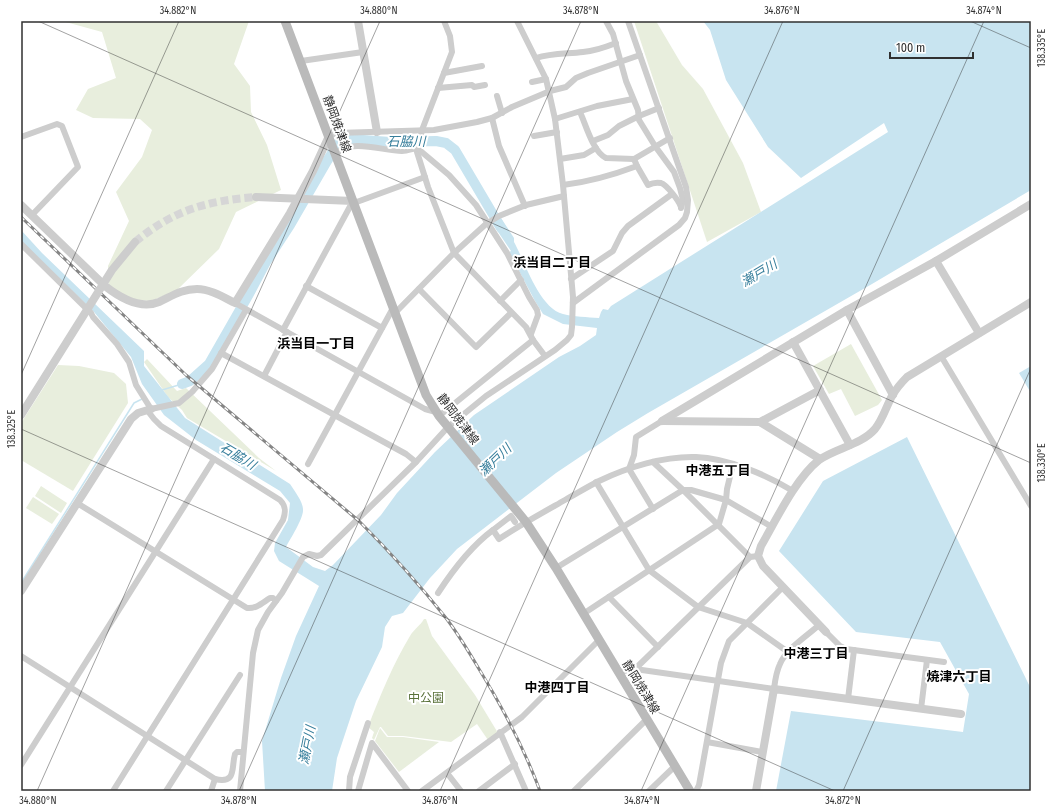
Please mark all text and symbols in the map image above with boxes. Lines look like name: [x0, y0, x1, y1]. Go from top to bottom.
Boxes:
text: 34.882°N: [160, 5, 196, 17]
text: 34.880°N: [360, 5, 398, 17]
text: 34.878°N: [563, 5, 599, 17]
text: 34.876°N: [764, 5, 800, 17]
text: 34.874°N: [966, 5, 1002, 17]
text: 138.335°E: [1036, 28, 1048, 67]
scale bar: [890, 34, 973, 60]
text: 100 m: [896, 41, 925, 55]
street label: 静岡焼津線: [320, 93, 354, 155]
water label: 石脇川: [386, 134, 427, 149]
district label: 浜当目二丁目: [513, 255, 591, 270]
water label: 瀬戸川: [738, 256, 781, 289]
district label: 浜当目一丁目: [277, 336, 355, 351]
street label: 静岡焼津線: [434, 391, 482, 447]
text: 138.325°E: [6, 410, 18, 448]
water label: 石脇川: [217, 440, 260, 473]
water label: 瀬戸川: [476, 440, 516, 479]
text: 138.330°E: [1036, 443, 1048, 483]
district label: 中港五丁目: [685, 463, 751, 478]
district label: 中港三丁目: [783, 646, 849, 661]
street label: 静岡焼津線: [620, 658, 662, 716]
district label: 焼津六丁目: [926, 669, 992, 684]
district label: 中港四丁目: [524, 680, 590, 695]
park label: 中公園: [408, 691, 444, 705]
water label: 瀬戸川: [296, 722, 318, 766]
text: 34.880°N: [19, 795, 57, 807]
text: 34.878°N: [221, 795, 257, 807]
text: 34.876°N: [422, 795, 458, 807]
text: 34.874°N: [624, 795, 660, 807]
text: 34.872°N: [825, 795, 861, 807]

